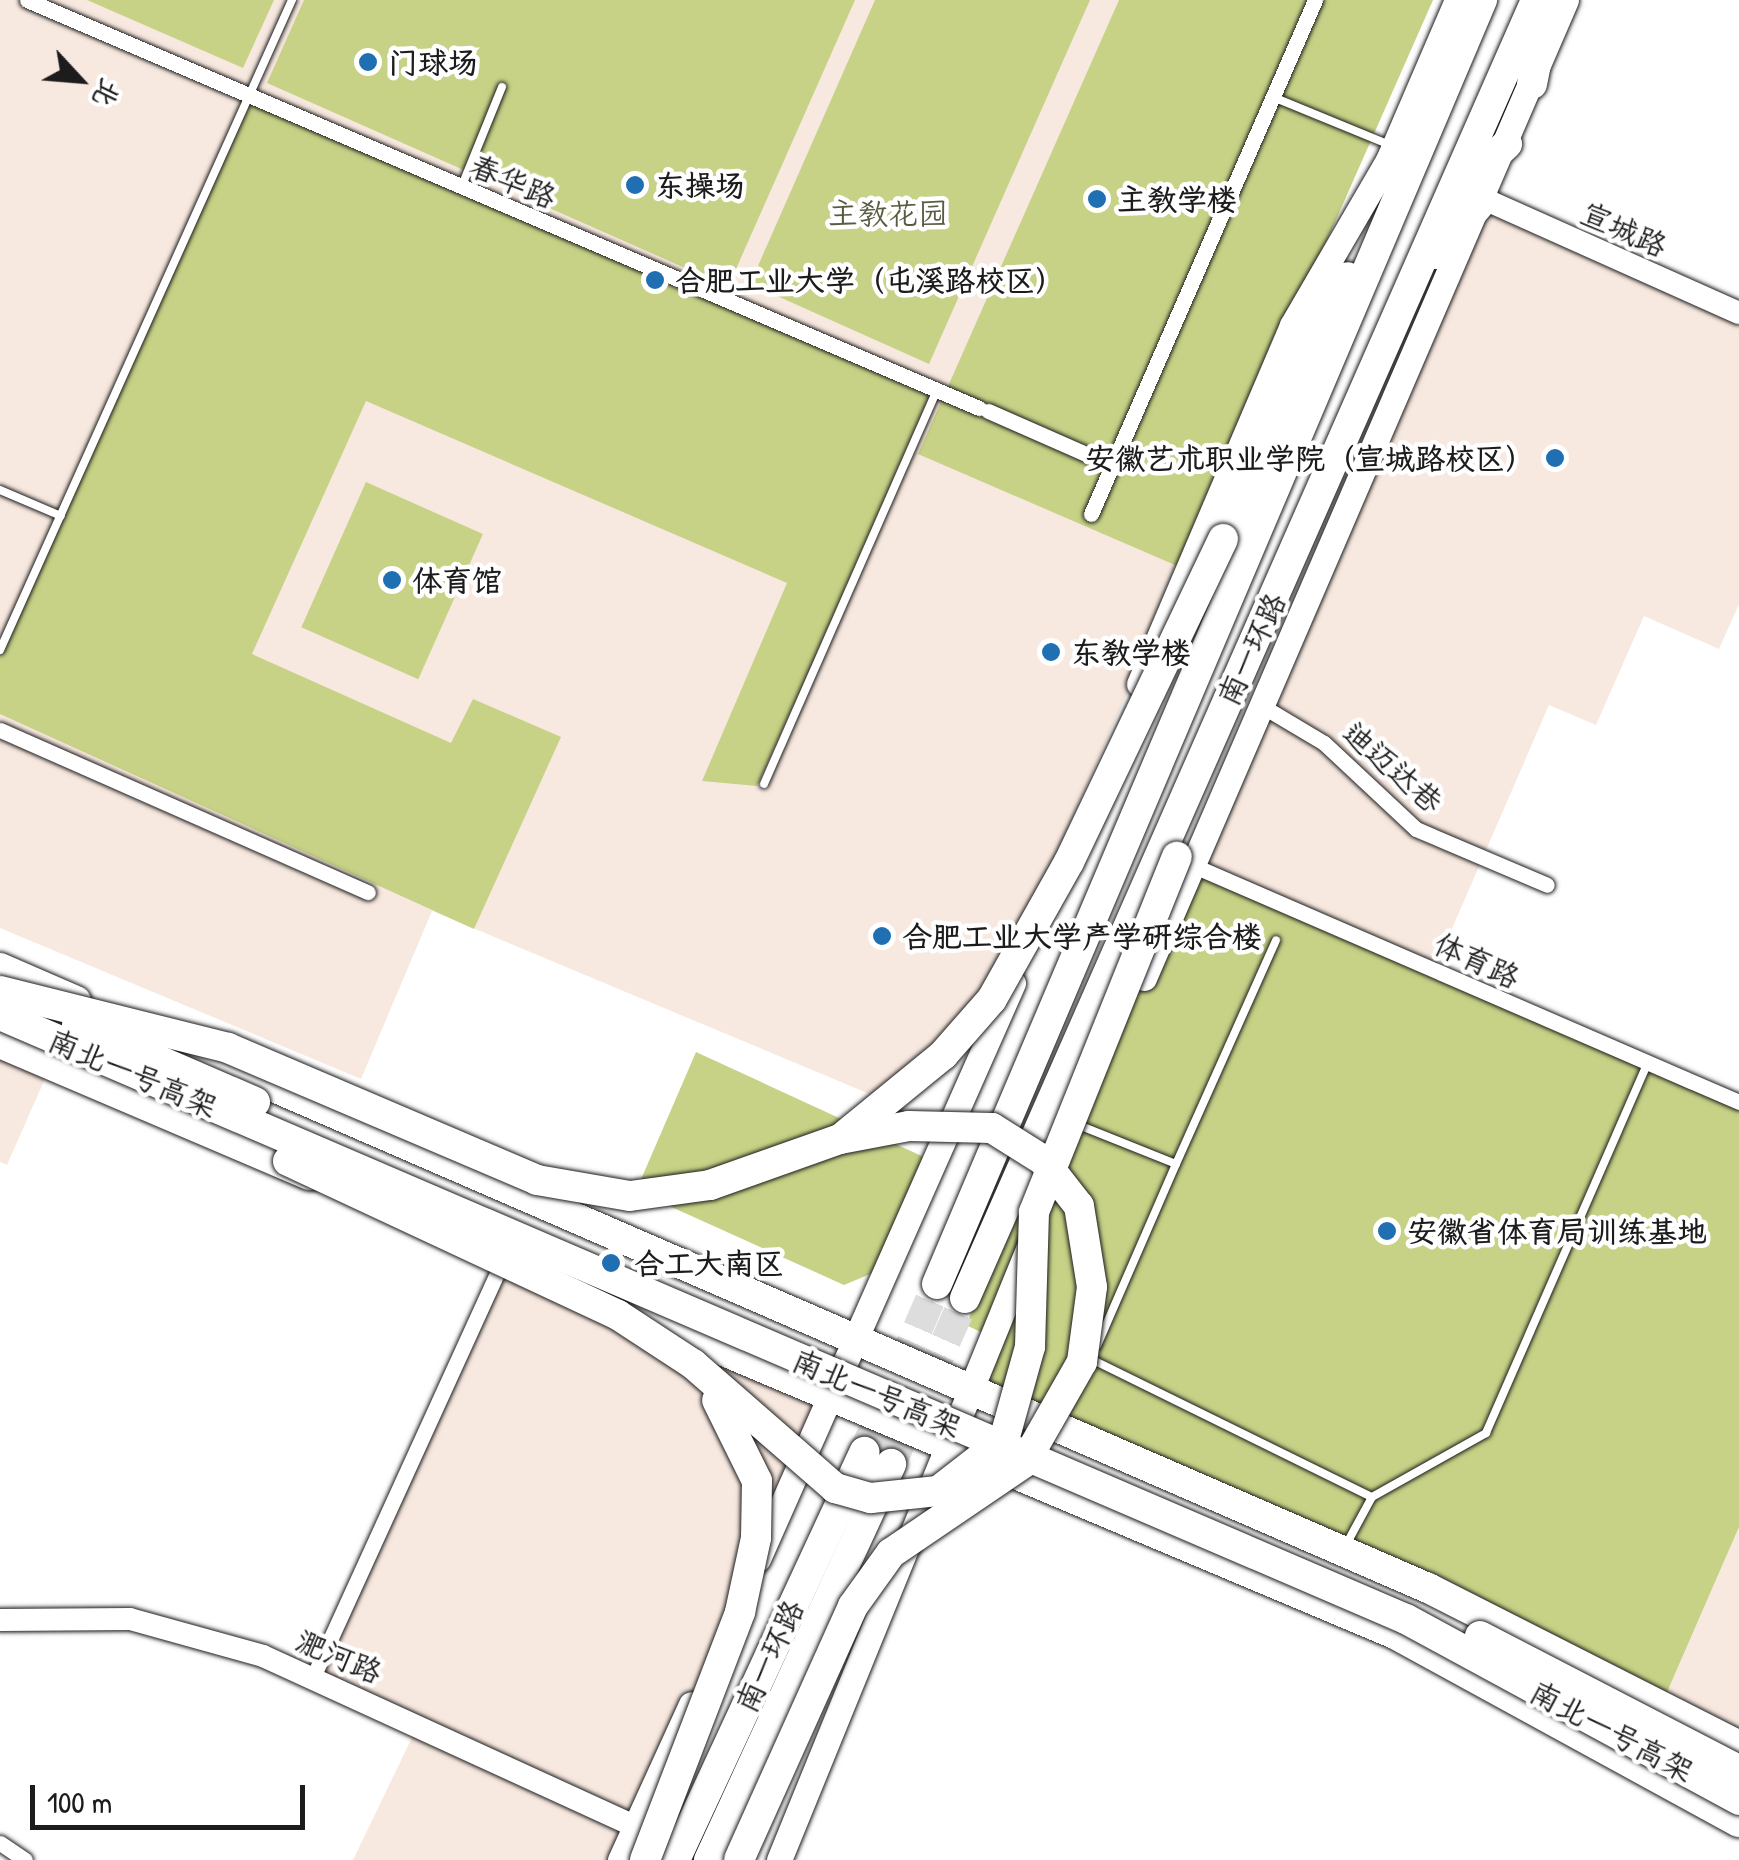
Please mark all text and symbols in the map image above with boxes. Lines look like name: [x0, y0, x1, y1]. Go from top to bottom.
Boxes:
north arrow: [30, 30, 130, 130]
place label: 门球场: [388, 44, 478, 80]
marker: 门球场: [357, 51, 379, 73]
text: 北: [84, 72, 130, 114]
street label: 春华路: [465, 147, 561, 215]
place label: 东操场: [655, 167, 745, 203]
marker: 东操场: [624, 174, 646, 196]
place label: 主教学楼: [1117, 181, 1237, 217]
marker: 主教学楼: [1086, 188, 1108, 210]
street label: 宣城路: [1576, 194, 1672, 264]
park label: 主教花园: [828, 195, 948, 231]
place label: 合肥工业大学（屯溪路校区）: [675, 262, 1065, 298]
marker: 合肥工业大学（屯溪路校区）: [644, 269, 666, 291]
place label: 安徽艺术职业学院（宣城路校区）: [1085, 440, 1535, 476]
marker: 安徽艺术职业学院（宣城路校区）: [1544, 447, 1566, 469]
place label: 体育馆: [412, 562, 502, 598]
marker: 体育馆: [381, 569, 403, 591]
street label: 南一环路: [1209, 587, 1293, 711]
place label: 东教学楼: [1071, 634, 1191, 670]
marker: 东教学楼: [1040, 641, 1062, 663]
street label: 迪迈达巷: [1336, 714, 1450, 820]
place label: 合肥工业大学产学研综合楼: [902, 918, 1262, 954]
marker: 合肥工业大学产学研综合楼: [871, 925, 893, 947]
street label: 体育路: [1429, 925, 1525, 995]
street label: 南北一号高架: [43, 1021, 223, 1125]
place label: 安徽省体育局训练基地: [1407, 1213, 1707, 1249]
marker: 安徽省体育局训练基地: [1376, 1220, 1398, 1242]
place label: 合工大南区: [634, 1245, 784, 1281]
marker: 合工大南区: [598, 1250, 624, 1276]
street label: 南北一号高架: [787, 1341, 967, 1445]
street label: 南一环路: [727, 1594, 811, 1718]
street label: 淝河路: [291, 1622, 387, 1690]
street label: 南北一号高架: [1524, 1673, 1700, 1789]
scale bar: [35, 1765, 310, 1827]
text: 100 m: [47, 1782, 112, 1822]

